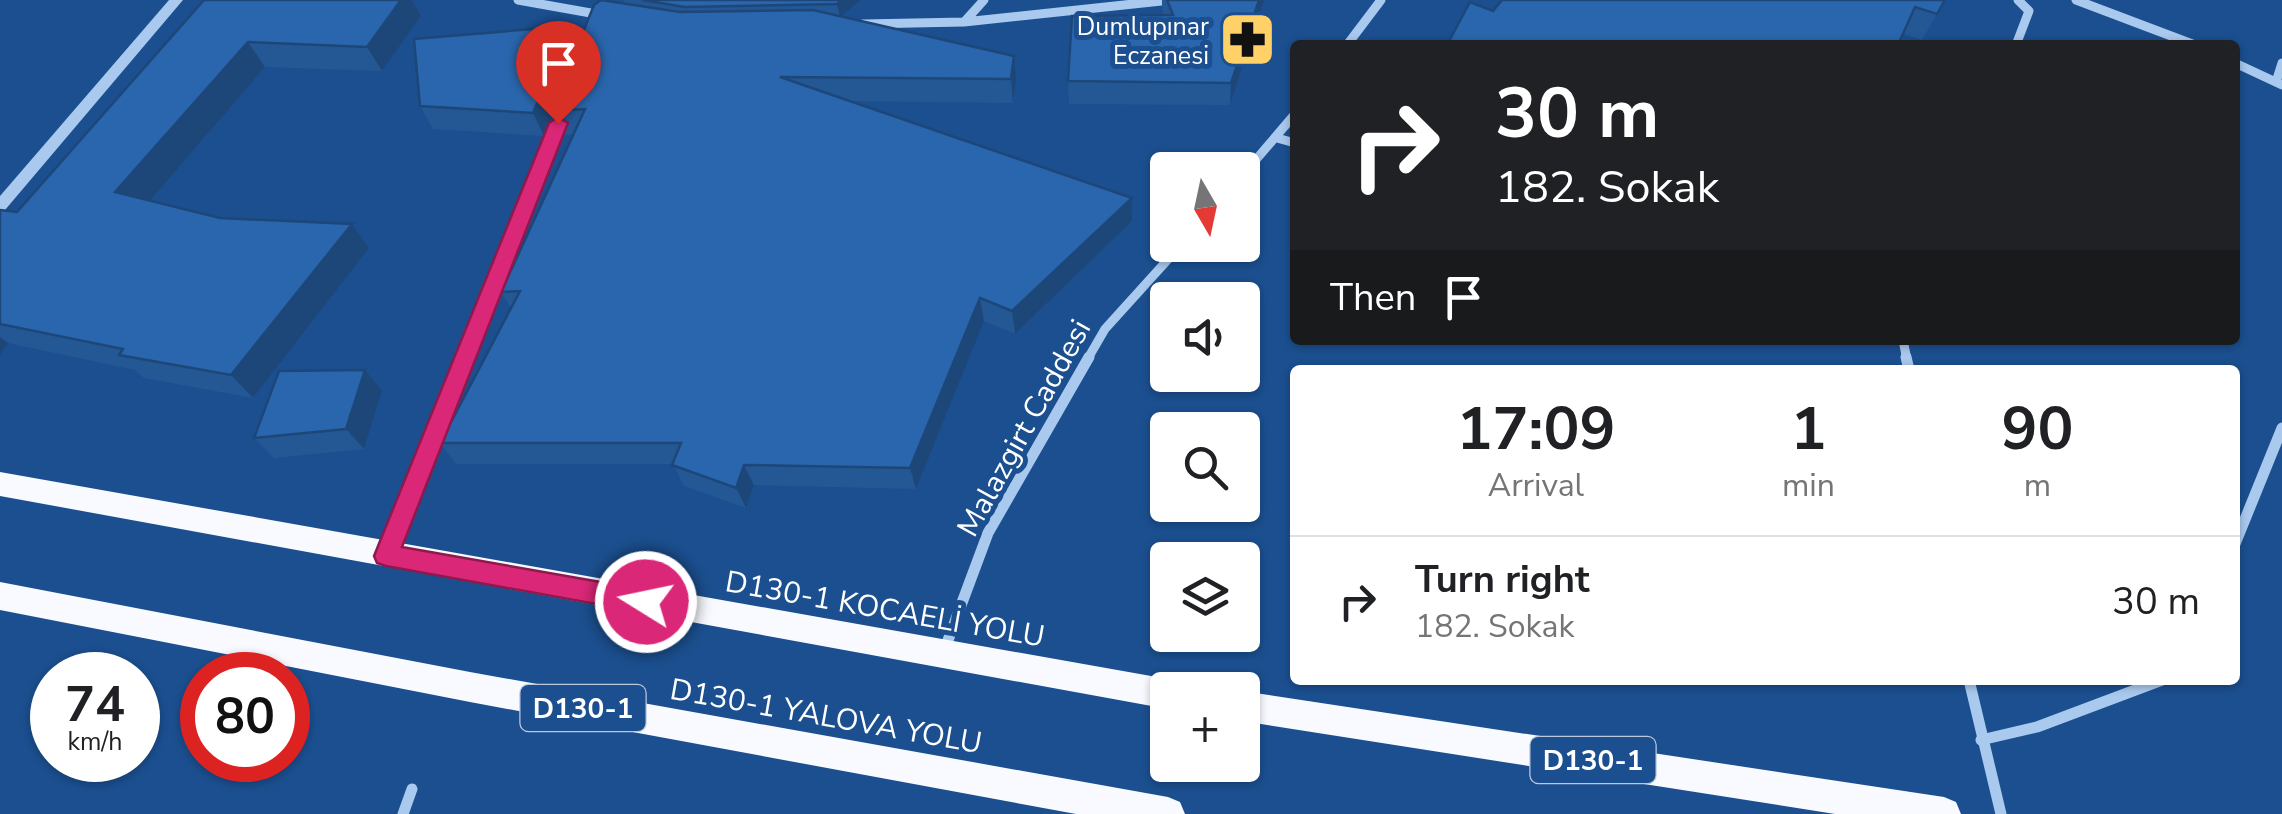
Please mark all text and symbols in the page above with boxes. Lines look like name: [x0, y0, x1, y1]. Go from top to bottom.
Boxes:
place label: Dumlupınar Eczanesi: [1077, 10, 1209, 73]
pharmacy icon: Dumlupınar Eczanesi: [1218, 10, 1278, 70]
pin: [516, 21, 601, 124]
icon: arrive: [531, 36, 586, 91]
text: 30 m: [1495, 66, 1659, 162]
icon: right: [1330, 80, 1460, 210]
north arrow: [1150, 152, 1260, 262]
map controls: [1150, 152, 1260, 782]
text: 182. Sokak: [1495, 157, 1719, 218]
icon: arrive: [1436, 270, 1491, 325]
text: Then: [1330, 272, 1416, 323]
button: sound: [1150, 282, 1260, 392]
street label: Malazgirt Caddesi: [948, 312, 1101, 544]
text: 17:09: [1457, 388, 1615, 470]
text: 1: [1790, 388, 1826, 470]
text: 90: [2001, 388, 2073, 470]
button: search: [1150, 412, 1260, 522]
text: Arrival: [1488, 464, 1584, 507]
text: min: [1782, 464, 1835, 507]
text: m: [2024, 464, 2051, 507]
button: layers: [1150, 542, 1260, 652]
position arrow: [594, 550, 698, 654]
text: Turn right: [1415, 554, 1590, 605]
street label: D130-1 KOCAELİ YOLU: [722, 561, 1048, 658]
icon: right: [1330, 574, 1385, 629]
text: 30 m: [2112, 576, 2200, 627]
text: 182. Sokak: [1415, 605, 1574, 648]
speed limit sign: 80: [180, 652, 310, 782]
street label: D130-1 YALOVA YOLU: [667, 669, 985, 764]
text: 74: [65, 670, 125, 739]
button: +: [1150, 672, 1260, 782]
road number: D130-1: [520, 685, 646, 731]
text: km/h: [67, 725, 123, 759]
road number: D130-1: [1530, 737, 1656, 783]

